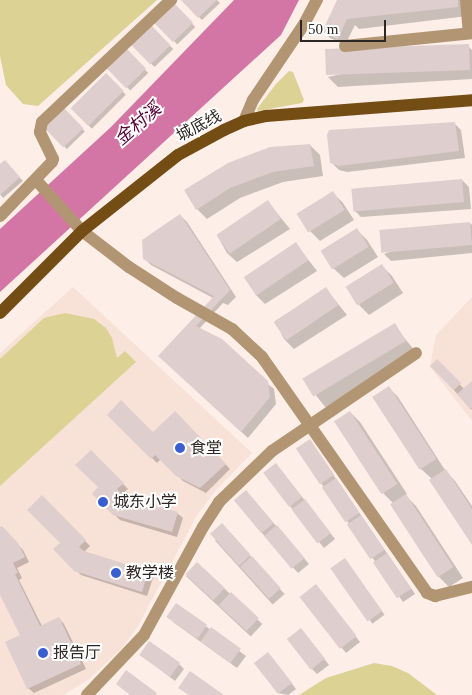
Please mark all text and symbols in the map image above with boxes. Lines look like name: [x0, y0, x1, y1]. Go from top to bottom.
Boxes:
scale bar: [302, 10, 388, 42]
text: 50 m: [308, 21, 338, 37]
water label: 金村溪: [111, 98, 165, 150]
street label: 城底线: [173, 106, 225, 146]
place label: 食堂: [190, 438, 222, 458]
marker: 食堂: [174, 442, 186, 454]
place label: 城东小学: [113, 492, 177, 512]
marker: 城东小学: [97, 496, 109, 508]
place label: 教学楼: [126, 563, 174, 583]
marker: 教学楼: [110, 567, 122, 579]
place label: 报告厅: [53, 643, 101, 663]
marker: 报告厅: [37, 647, 49, 659]

